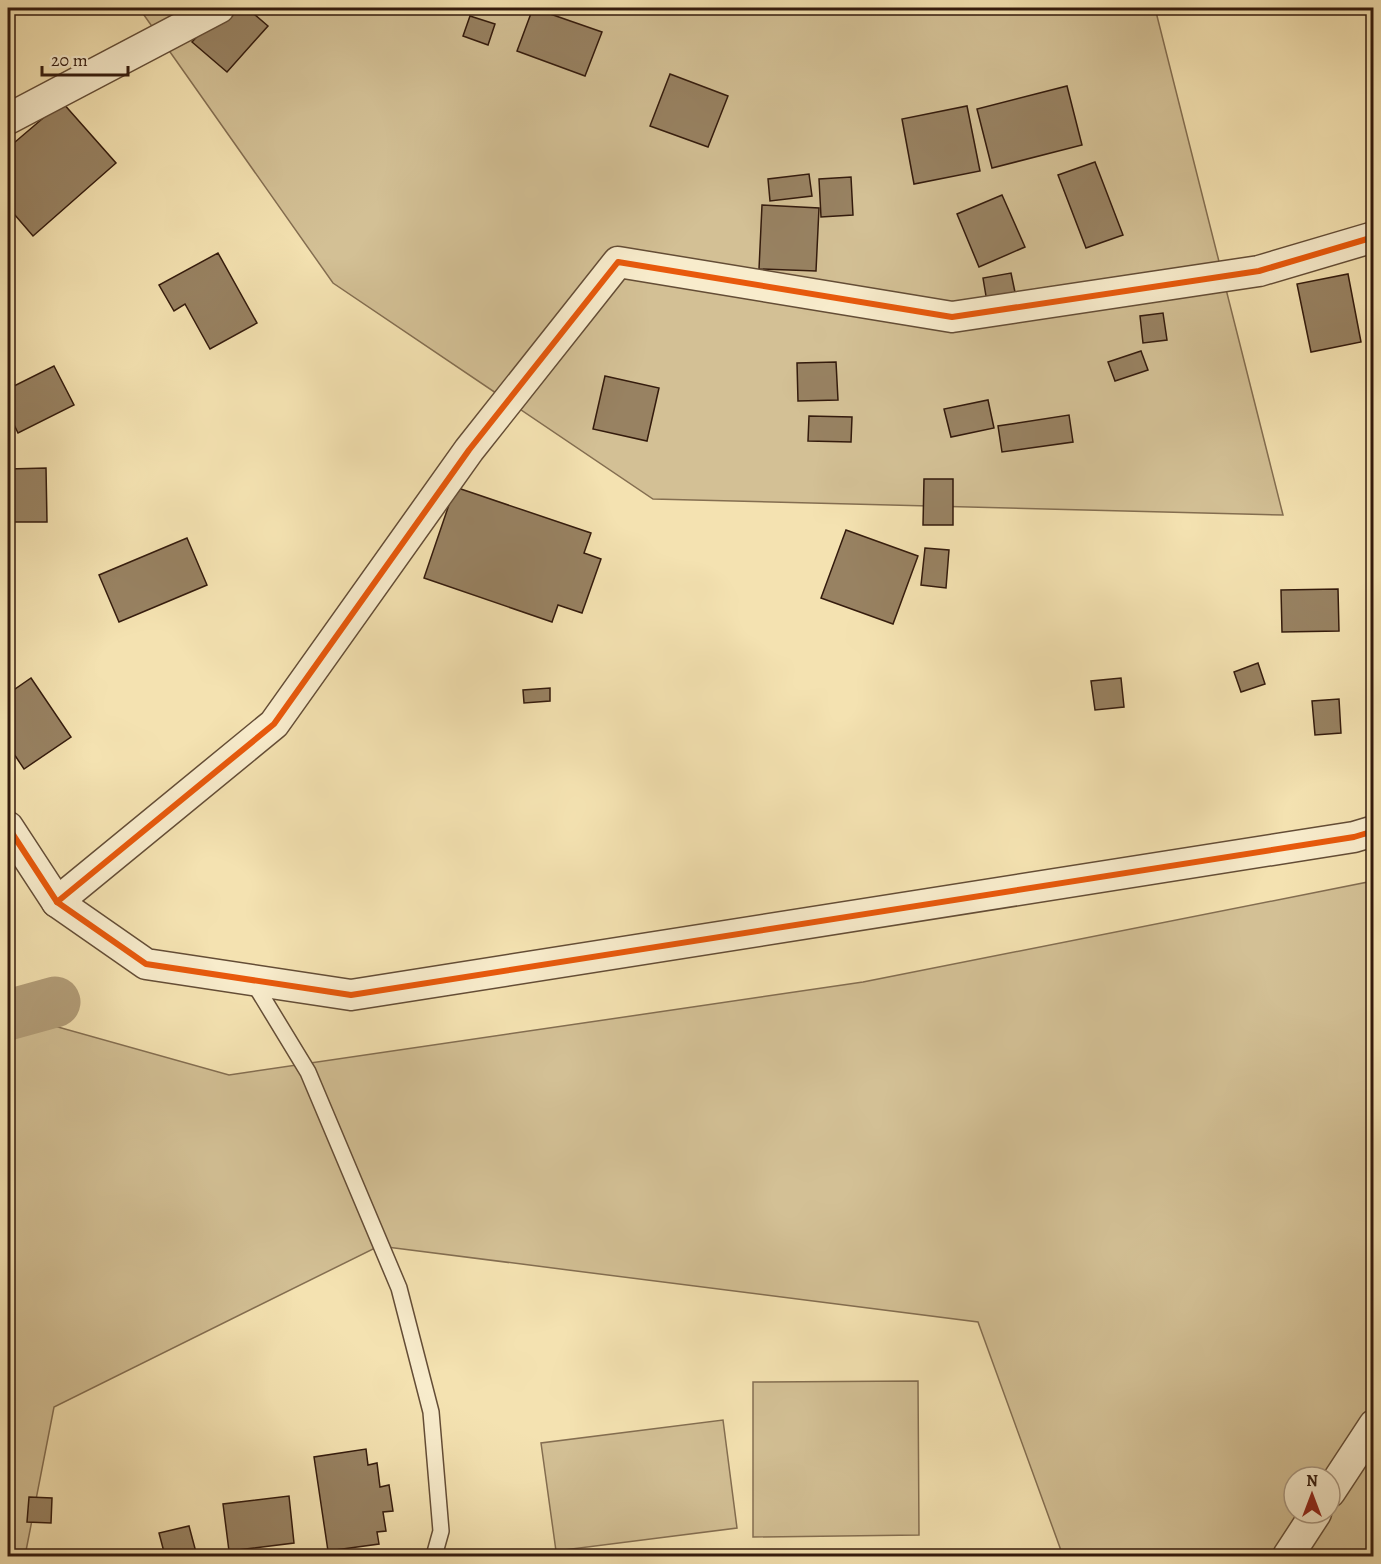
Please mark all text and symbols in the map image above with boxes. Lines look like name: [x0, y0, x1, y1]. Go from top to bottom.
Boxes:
scale bar: [42, 39, 128, 77]
text: 20 m: [51, 48, 88, 72]
north arrow: [1282, 1465, 1342, 1525]
text: N: [1306, 1470, 1318, 1492]

